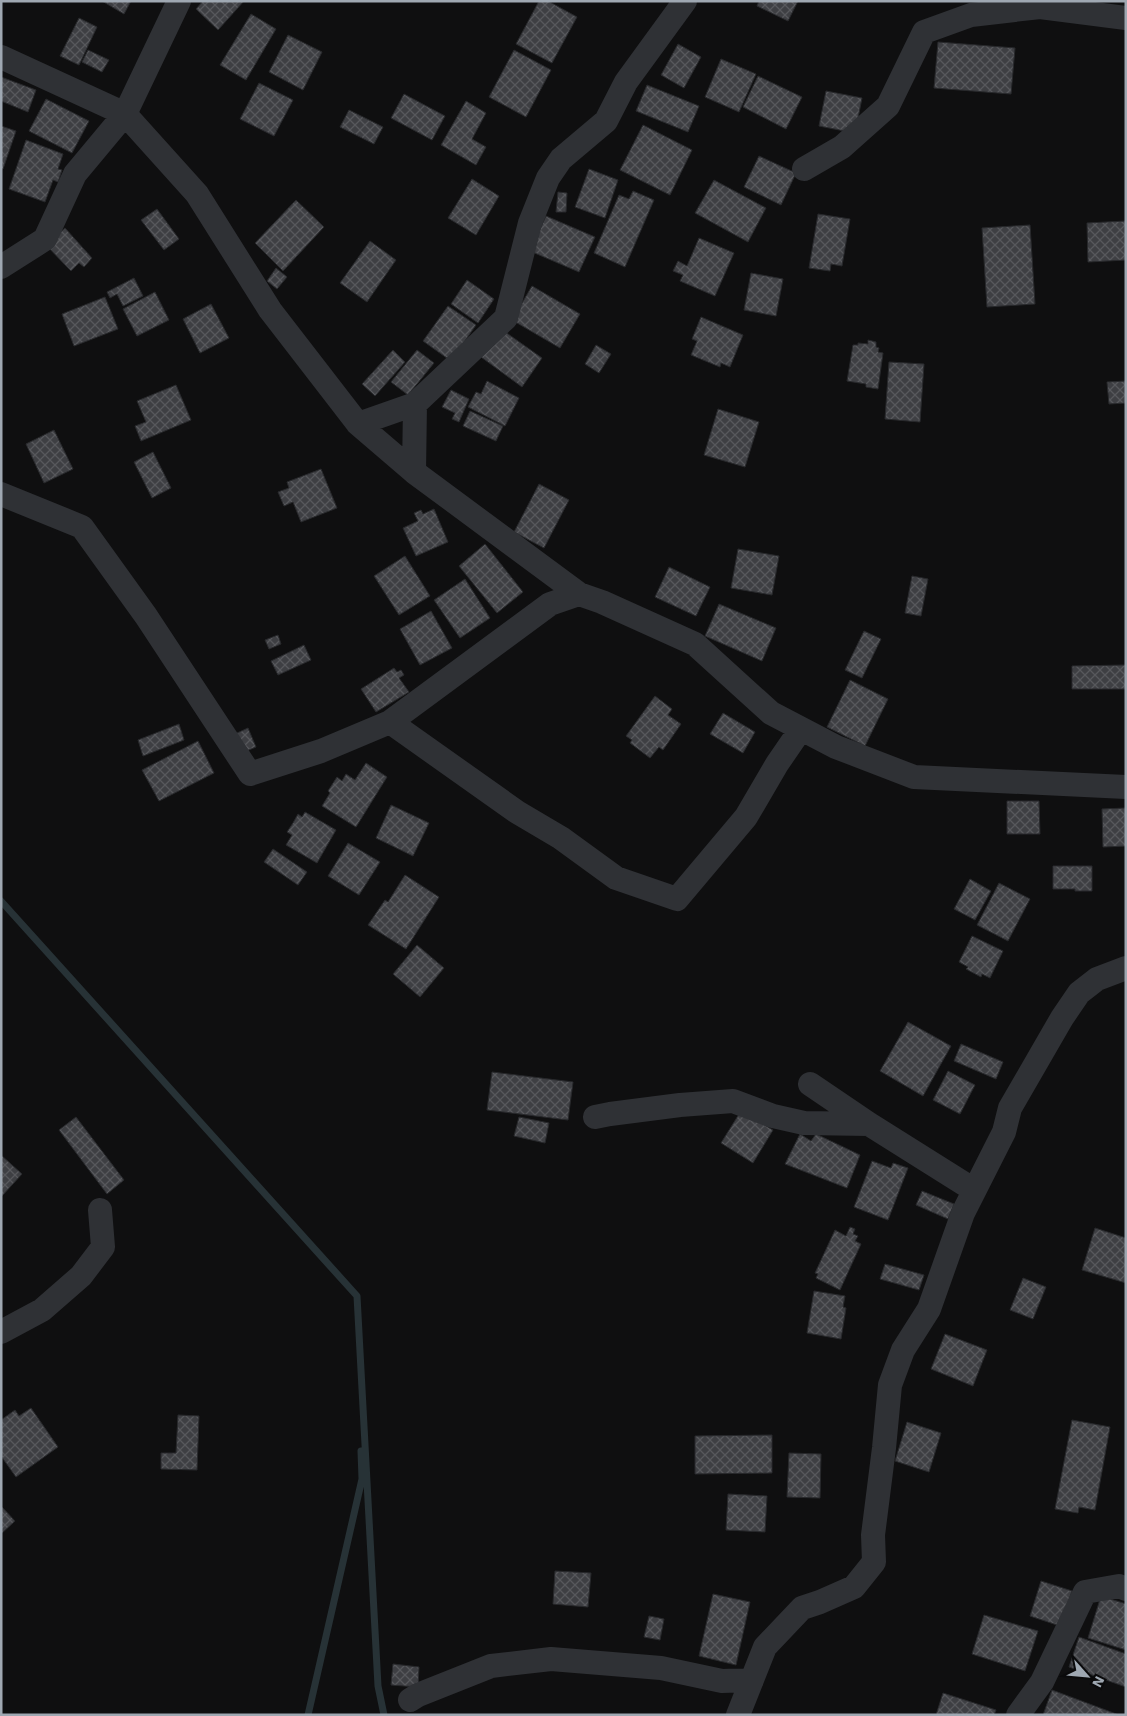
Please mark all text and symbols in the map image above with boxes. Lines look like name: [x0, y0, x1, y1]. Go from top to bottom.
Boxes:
north arrow: [1062, 1651, 1112, 1701]
text: N: [1089, 1674, 1108, 1690]

